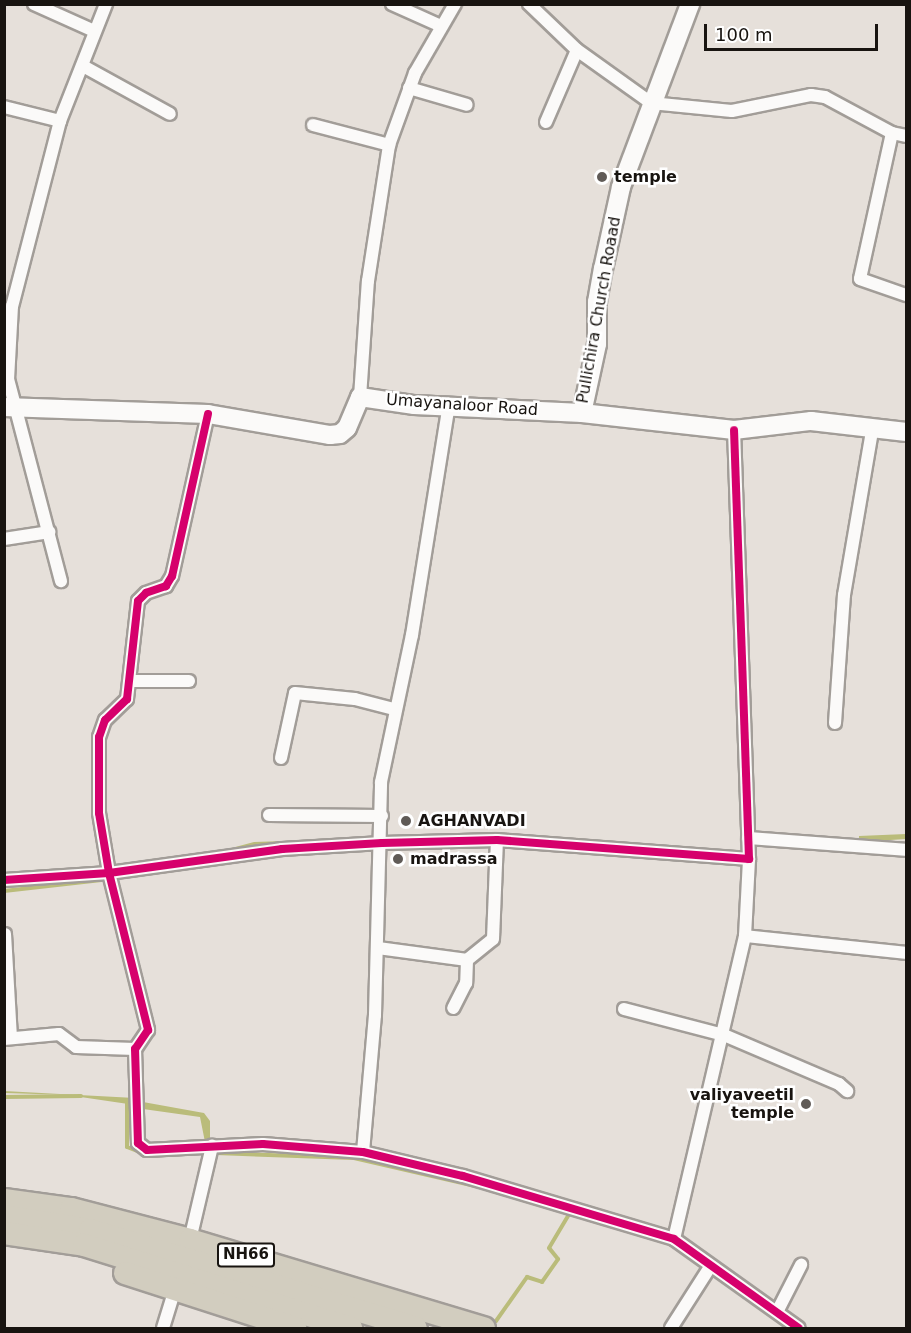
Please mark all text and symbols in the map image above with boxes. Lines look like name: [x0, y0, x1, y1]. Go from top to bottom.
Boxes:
scale bar: [707, 12, 881, 50]
text: 100 m: [715, 24, 773, 45]
place label: temple: [614, 167, 677, 187]
marker: temple: [595, 170, 609, 184]
street label: Pullichira Church Roaad: [573, 215, 625, 405]
street label: Umayanaloor Road: [385, 390, 539, 420]
place label: AGHANVADI: [418, 811, 526, 831]
marker: AGHANVADI: [399, 814, 413, 828]
place label: madrassa: [410, 849, 497, 869]
marker: madrassa: [391, 852, 405, 866]
place label: valiyaveetil temple: [690, 1085, 794, 1123]
marker: valiyaveetil temple: [799, 1097, 813, 1111]
road number: NH66: [216, 1243, 276, 1267]

